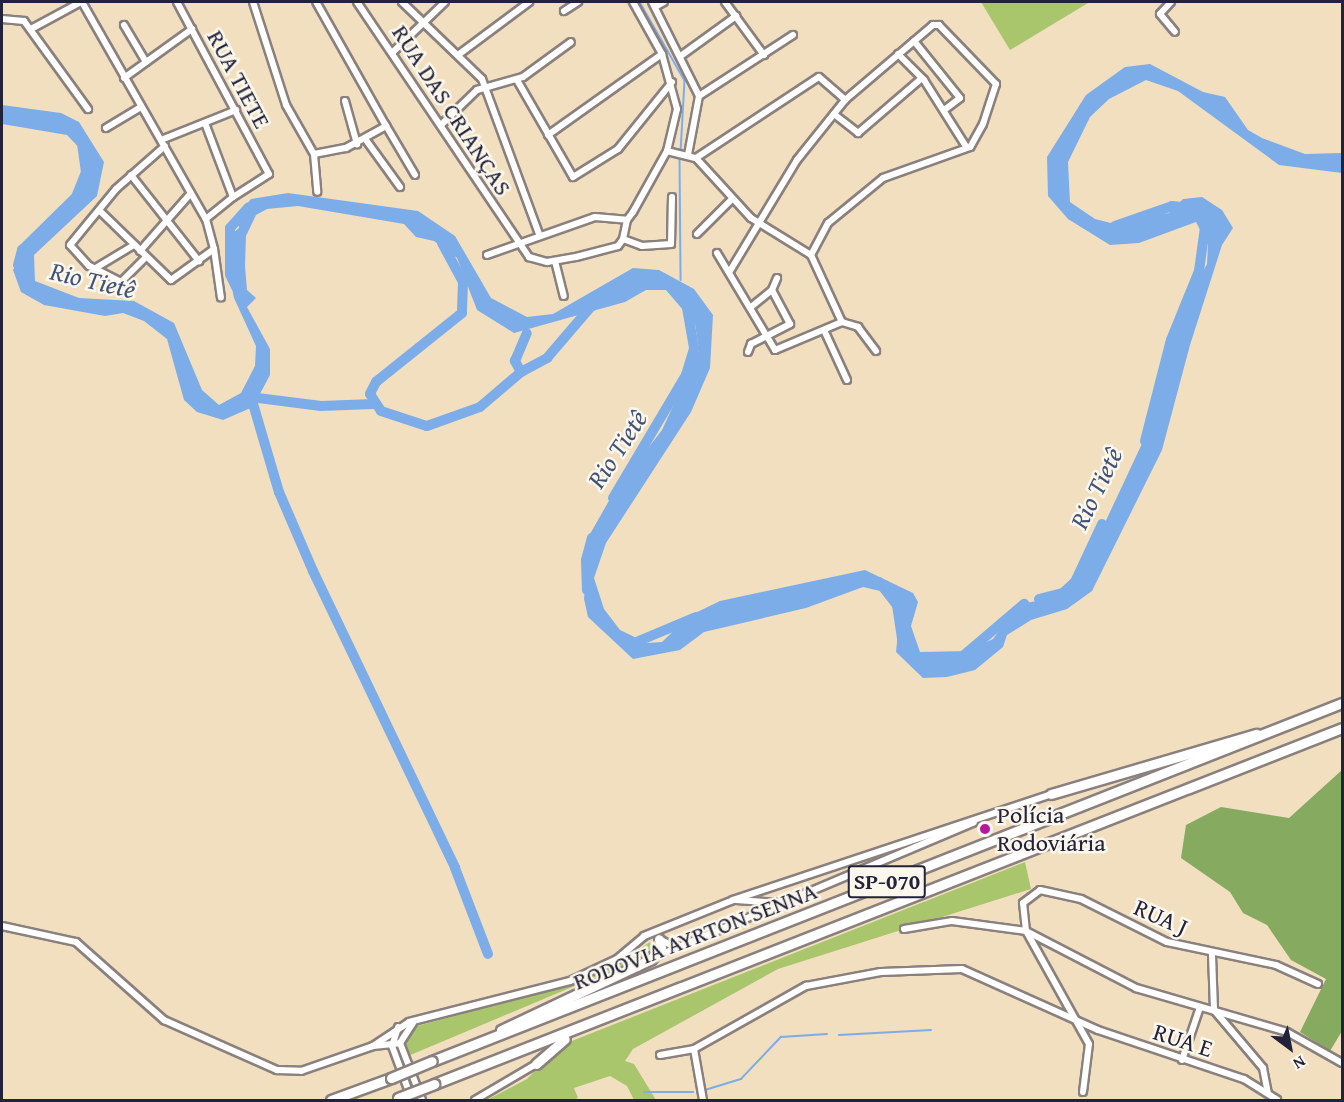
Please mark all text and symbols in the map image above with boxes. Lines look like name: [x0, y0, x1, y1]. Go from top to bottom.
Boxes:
street label: RUA DAS CRIANÇAS: [386, 19, 518, 201]
street label: RUA TIETE: [201, 25, 277, 133]
water label: Rio Tietê: [47, 255, 139, 305]
water label: Rio Tietê: [580, 404, 654, 494]
water label: Rio Tietê: [1063, 442, 1129, 534]
place label: Polícia Rodoviária: [997, 801, 1106, 857]
marker: Polícia Rodoviária: [978, 822, 992, 836]
road number: SP-070: [846, 863, 928, 901]
street label: RODOVIA AYRTON SENNA: [569, 876, 821, 996]
street label: RUA J: [1130, 892, 1192, 942]
street label: RUA E: [1150, 1017, 1216, 1063]
north arrow: [1260, 1018, 1320, 1078]
text: N: [1289, 1050, 1310, 1076]

